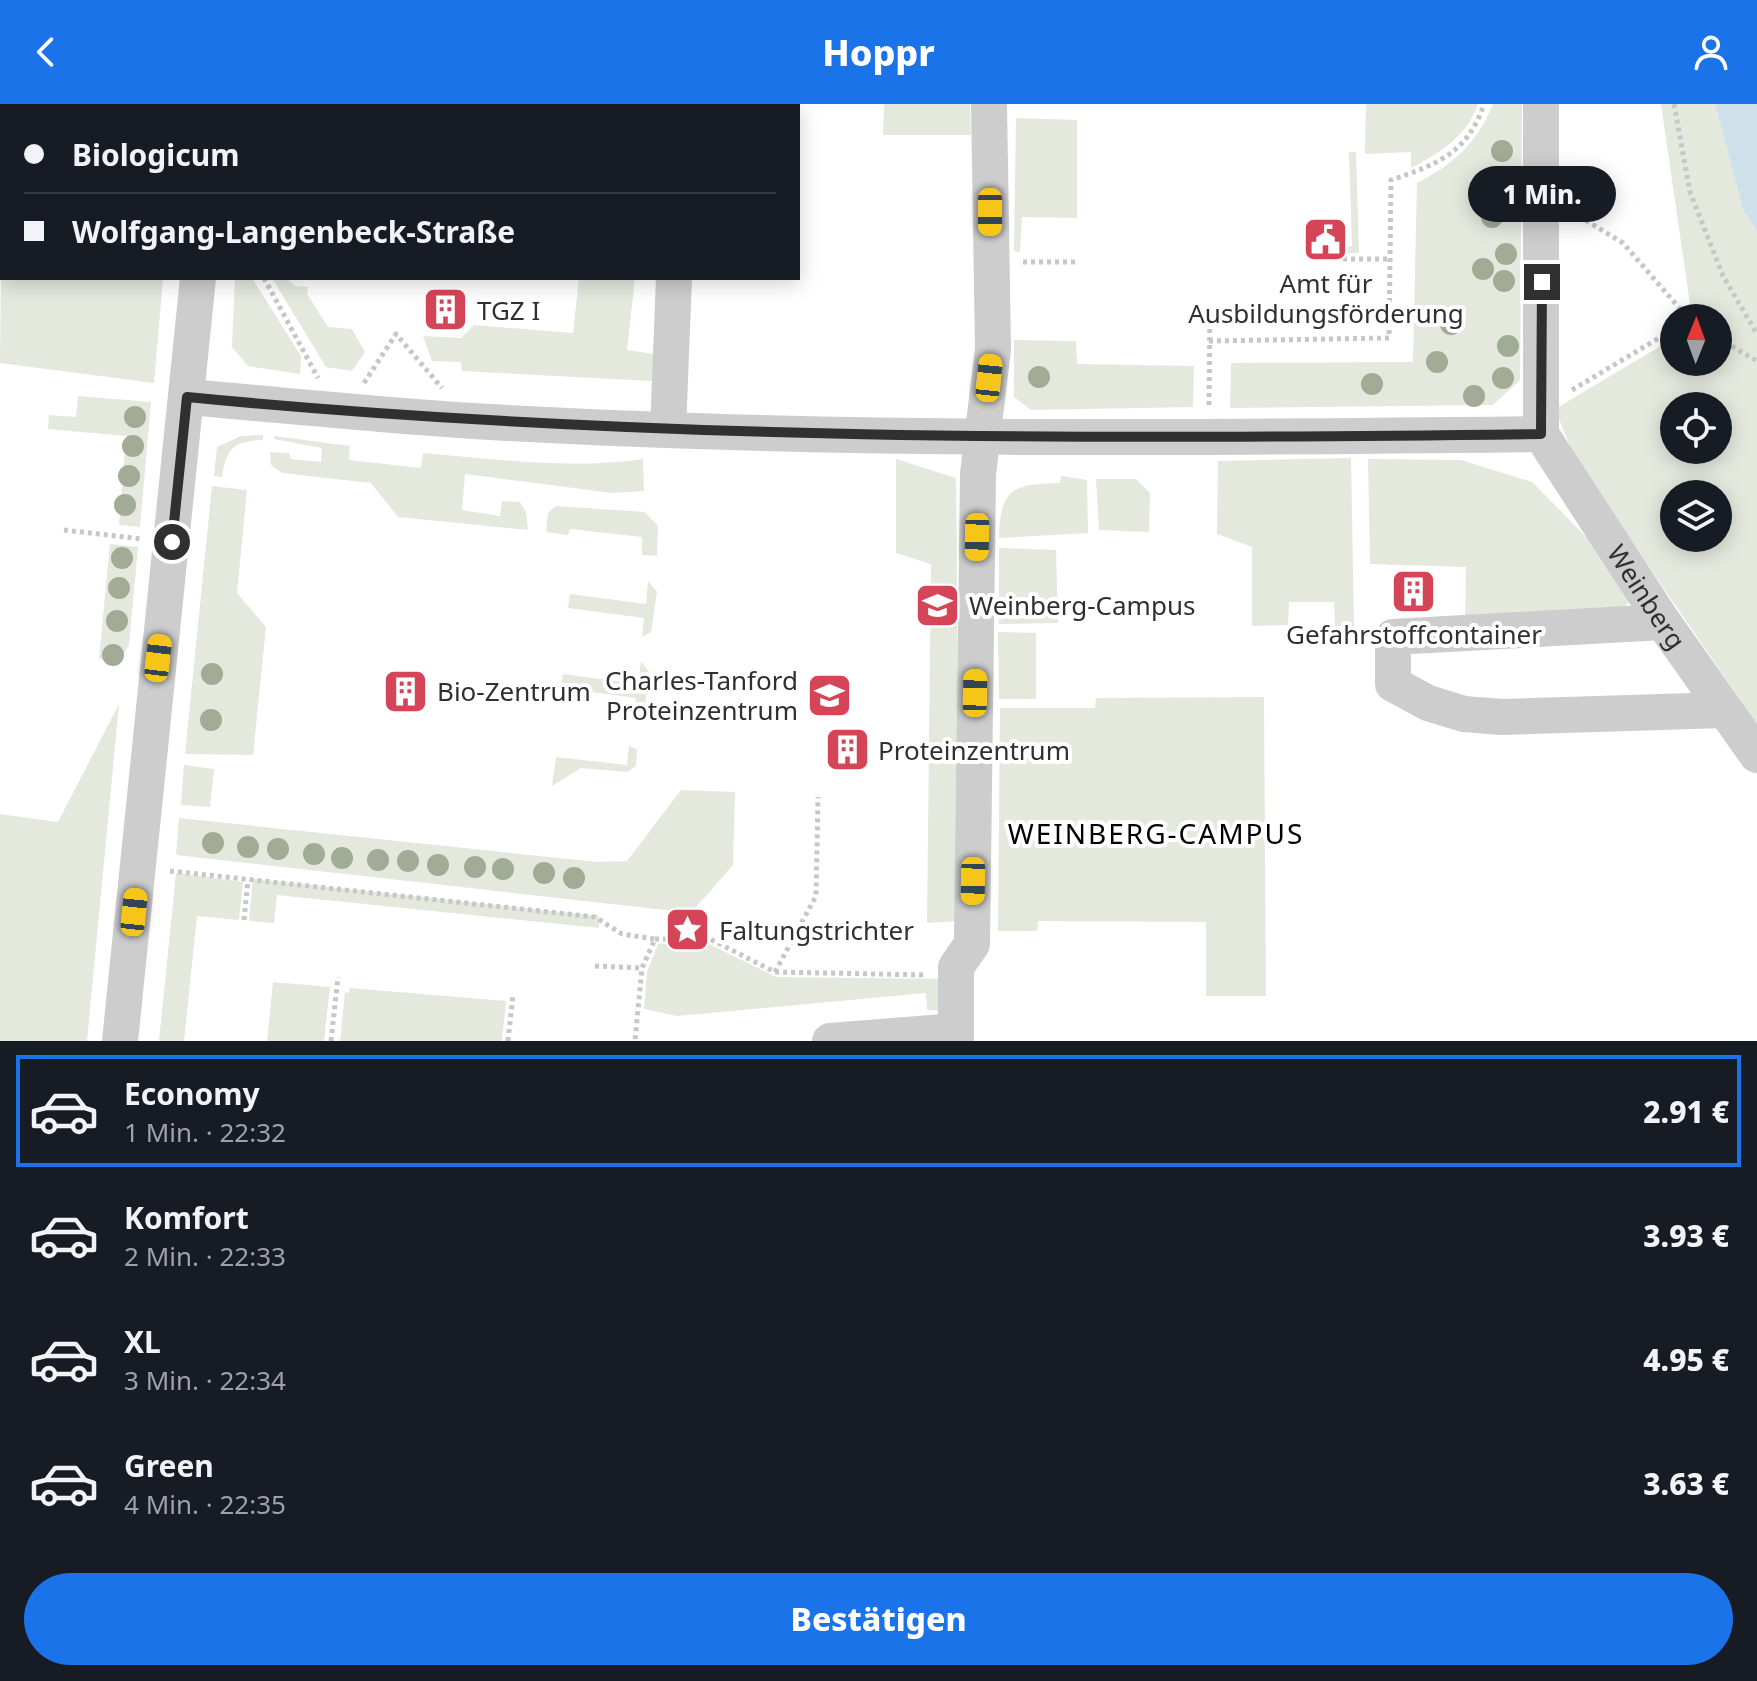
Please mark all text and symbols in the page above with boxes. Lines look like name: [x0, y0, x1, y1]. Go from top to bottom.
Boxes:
text: Hoppr: [822, 28, 935, 77]
icon: back: [24, 30, 68, 74]
icon: person: [1689, 30, 1733, 74]
text: Biologicum: [72, 134, 240, 175]
callout: 1 Min.: [1468, 166, 1616, 222]
text: 1 Min.: [1502, 176, 1582, 212]
car: [978, 188, 1002, 236]
text: Wolfgang-Langenbeck-Straße: [72, 211, 515, 252]
public building icon: Amt für Ausbildungsförderung: [1302, 216, 1350, 264]
route end: [1524, 264, 1560, 300]
place label: Amt für Ausbildungsförderung: [1188, 265, 1464, 331]
building icon: TGZ I: [422, 286, 470, 334]
place label: TGZ I: [477, 292, 540, 328]
north arrow: [1660, 304, 1732, 376]
map controls: [1660, 304, 1732, 552]
car: [975, 353, 1003, 403]
button: locate: [1660, 392, 1732, 464]
button: layers: [1660, 480, 1732, 552]
car: [965, 513, 989, 561]
route start: [154, 524, 190, 560]
street label: Weinberg: [1599, 537, 1694, 656]
building icon: Gefahrstoffcontainer: [1390, 567, 1438, 615]
school or university icon: Weinberg-Campus: [914, 581, 962, 629]
place label: Weinberg-Campus: [969, 587, 1195, 623]
place label: Gefahrstoffcontainer: [1286, 616, 1542, 652]
car: [143, 633, 173, 683]
place label: Charles-Tanford Proteinzentrum: [605, 662, 798, 728]
building icon: Bio-Zentrum: [382, 667, 430, 715]
car: [963, 669, 987, 717]
school or university icon: Charles-Tanford Proteinzentrum: [805, 671, 853, 719]
place label: Bio-Zentrum: [437, 673, 591, 709]
building icon: Proteinzentrum: [823, 726, 871, 774]
place label: Proteinzentrum: [878, 732, 1070, 768]
district label: WEINBERG-CAMPUS: [1008, 814, 1304, 852]
car: [961, 857, 985, 905]
car: [120, 887, 148, 937]
place icon: Faltungstrichter: [664, 906, 712, 954]
place label: Faltungstrichter: [719, 912, 914, 948]
text: Economy: [124, 1073, 260, 1114]
icon: car: [28, 1075, 100, 1147]
text: 2.91 €: [1643, 1091, 1729, 1132]
text: 1 Min. · 22:32: [124, 1114, 286, 1150]
text: Komfort: [124, 1197, 249, 1238]
icon: car: [28, 1199, 100, 1271]
text: 3.93 €: [1643, 1215, 1729, 1256]
text: 2 Min. · 22:33: [124, 1238, 286, 1274]
text: XL: [124, 1321, 161, 1362]
icon: car: [28, 1323, 100, 1395]
text: 4.95 €: [1643, 1339, 1729, 1380]
text: 3 Min. · 22:34: [124, 1362, 286, 1398]
text: Green: [124, 1445, 214, 1486]
icon: car: [28, 1447, 100, 1519]
text: 3.63 €: [1643, 1463, 1729, 1504]
text: 4 Min. · 22:35: [124, 1486, 286, 1522]
button: Bestätigen: [24, 1573, 1733, 1665]

